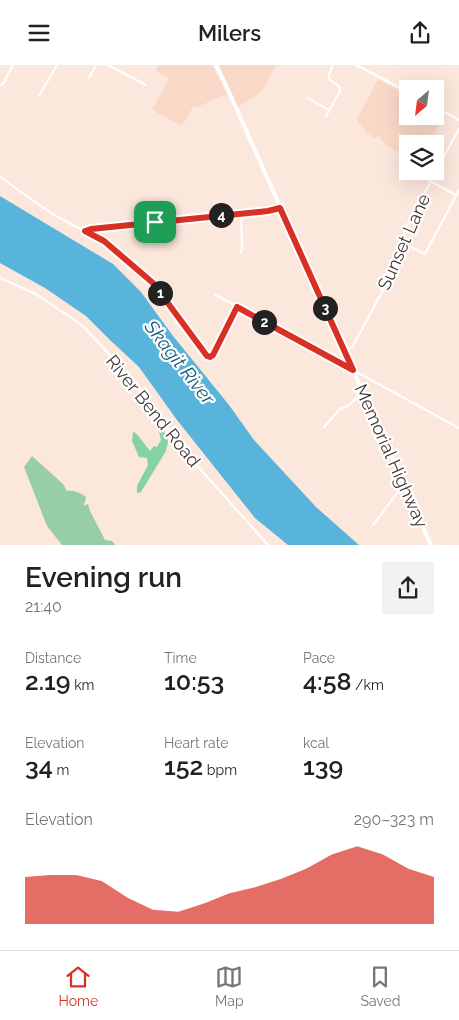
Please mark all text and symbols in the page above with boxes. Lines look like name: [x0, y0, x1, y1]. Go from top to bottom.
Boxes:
icon: menu: [25, 19, 53, 47]
icon: share: [406, 19, 434, 47]
text: Milers: [198, 20, 261, 46]
north arrow: [399, 80, 444, 125]
map controls: [399, 80, 444, 180]
button: layers: [399, 135, 444, 180]
street label: Sunset Lane: [373, 190, 434, 293]
pin: [134, 201, 176, 243]
pin: 4: [208, 203, 234, 227]
text: 4: [218, 207, 226, 223]
icon: arrive: [141, 208, 169, 236]
pin: 1: [148, 281, 172, 305]
text: 1: [157, 285, 164, 301]
pin: 3: [312, 295, 338, 321]
text: 3: [322, 300, 329, 316]
pin: 2: [252, 309, 276, 335]
text: 2: [261, 314, 268, 330]
water label: Skagit River: [140, 315, 220, 409]
street label: River Bend Road: [102, 350, 205, 471]
street label: Memorial Highway: [350, 381, 433, 531]
text: Evening run: [25, 561, 182, 594]
button: share: [382, 562, 434, 614]
text: 21:40: [25, 597, 62, 616]
text: Distance: [25, 650, 81, 666]
text: Time: [164, 650, 197, 666]
text: Pace: [303, 650, 335, 666]
text: 2.19: [25, 666, 71, 696]
text: 10:53: [164, 666, 224, 696]
text: 4:58: [303, 666, 351, 696]
text: km: [71, 677, 94, 693]
text: /km: [351, 677, 384, 693]
text: Elevation: [25, 735, 84, 751]
text: Heart rate: [164, 735, 228, 751]
text: kcal: [303, 735, 329, 751]
text: 34: [25, 751, 53, 781]
text: 152: [164, 751, 203, 781]
text: 139: [303, 751, 343, 781]
text: m: [53, 762, 69, 778]
text: bpm: [203, 762, 237, 778]
text: Elevation: [25, 810, 93, 829]
text: 290–323 m: [354, 810, 434, 829]
tab: Home: [58, 963, 98, 1009]
tab: Map: [215, 963, 244, 1009]
tab: Saved: [360, 963, 401, 1009]

